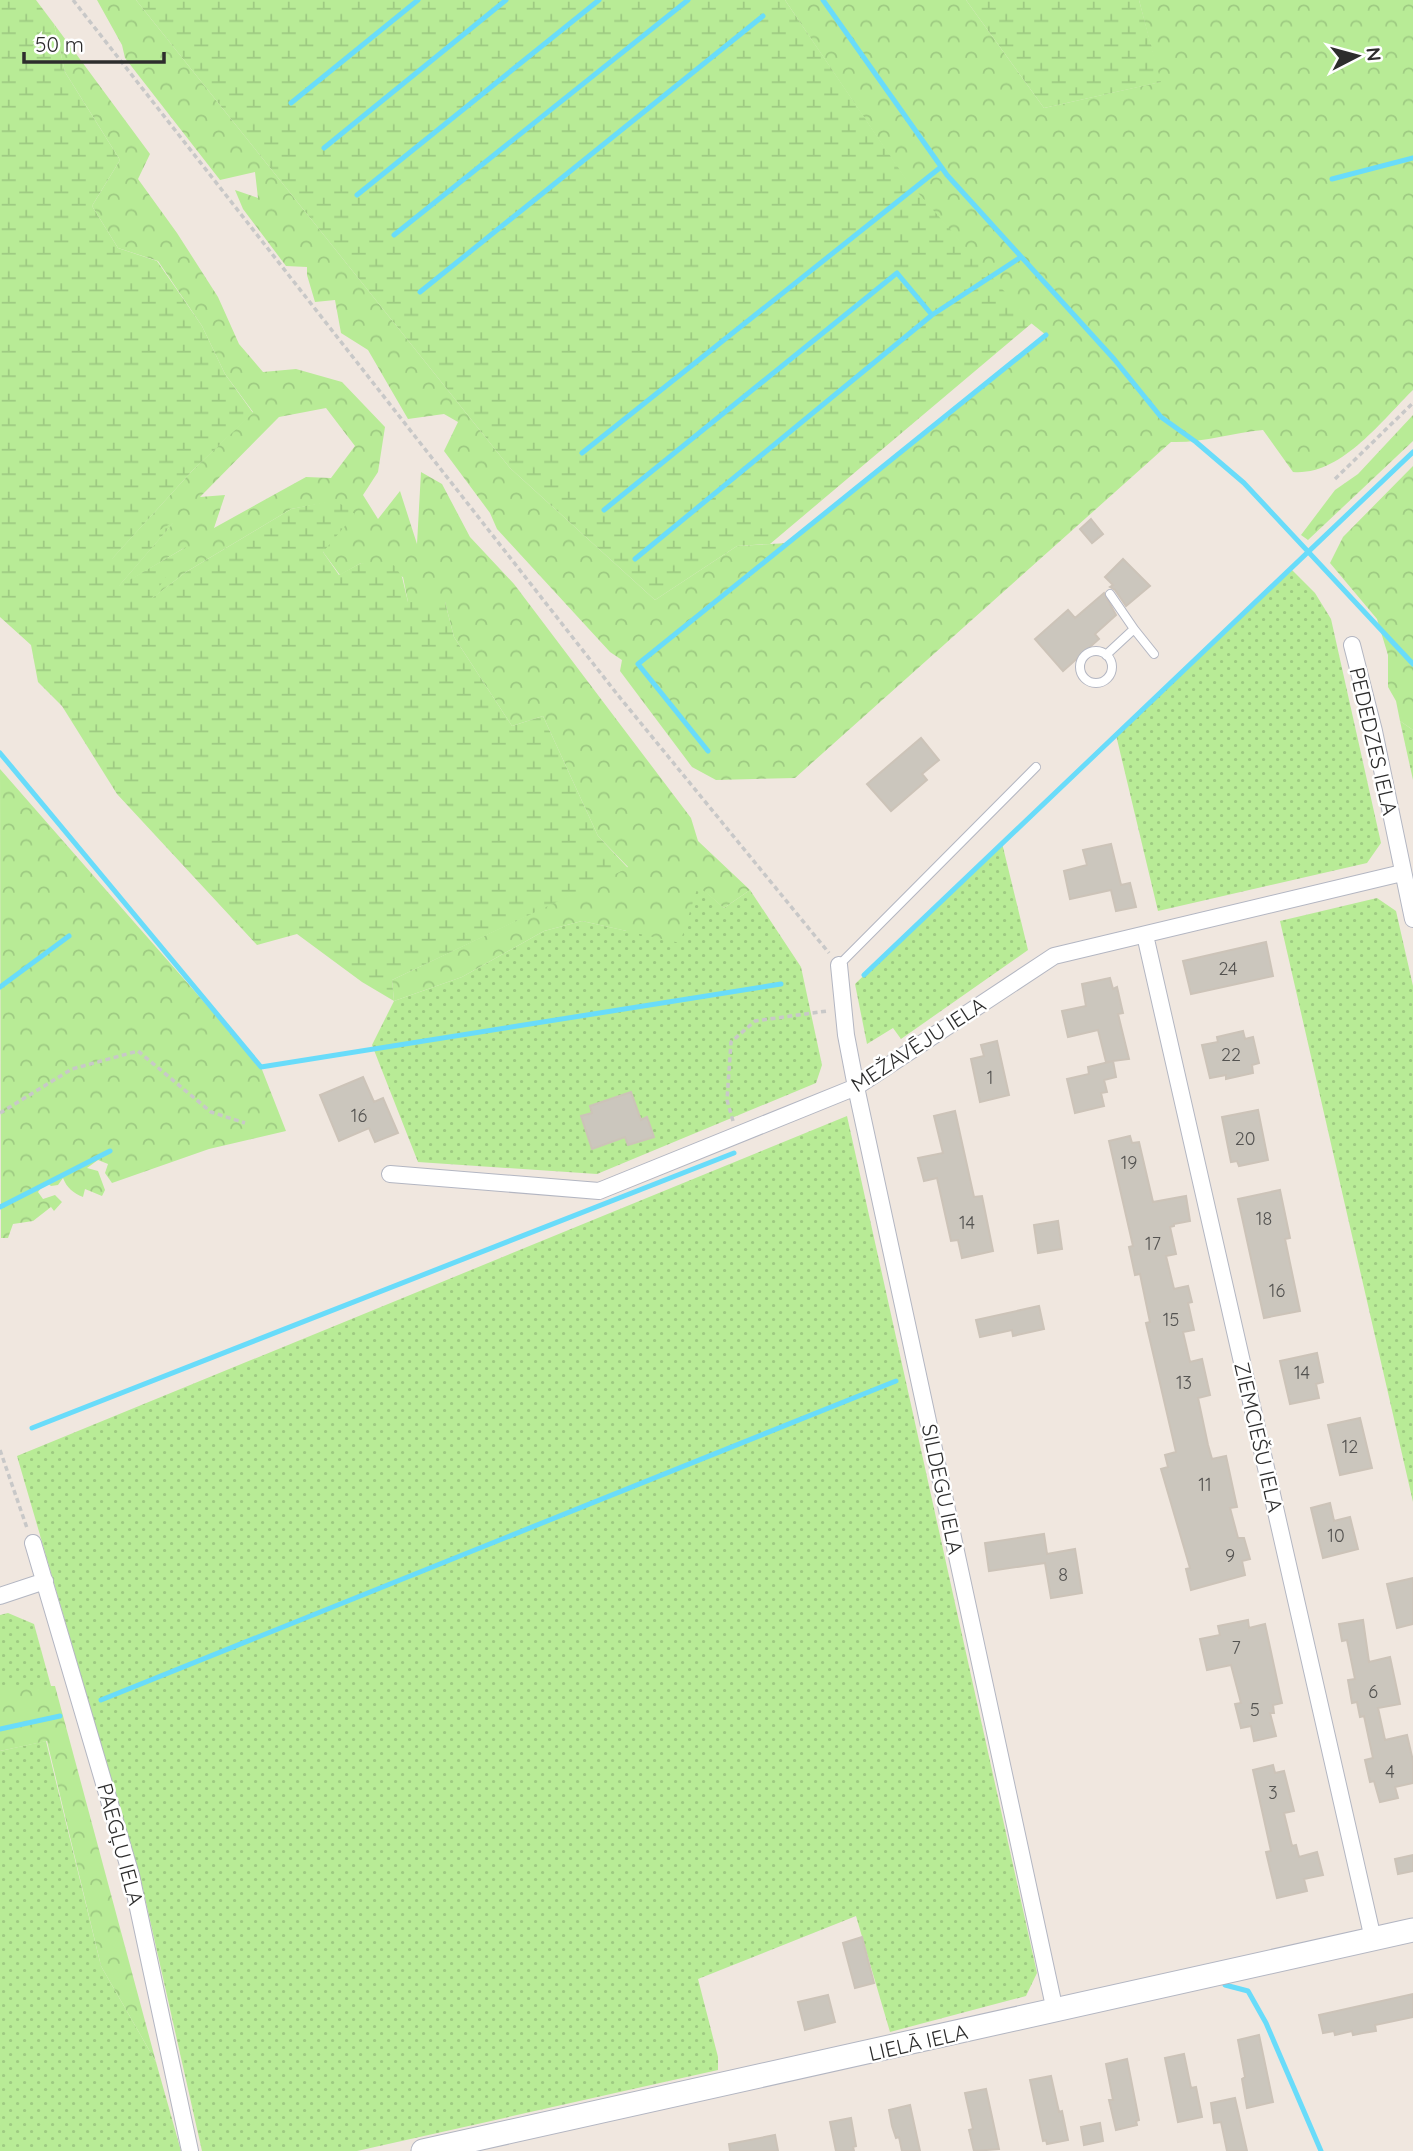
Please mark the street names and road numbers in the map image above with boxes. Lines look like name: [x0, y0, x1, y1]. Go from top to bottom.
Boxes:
street label: PEDEDZES IELA: [1344, 664, 1404, 818]
street label: MEŽAVĒJU IELA: [846, 991, 990, 1097]
street label: ZIEMCIEŠU IELA: [1229, 1359, 1289, 1515]
street label: SILDEGU IELA: [917, 1421, 969, 1557]
street label: PAEGĻU IELA: [92, 1780, 150, 1908]
street label: LIELĀ IELA: [866, 2018, 970, 2066]

